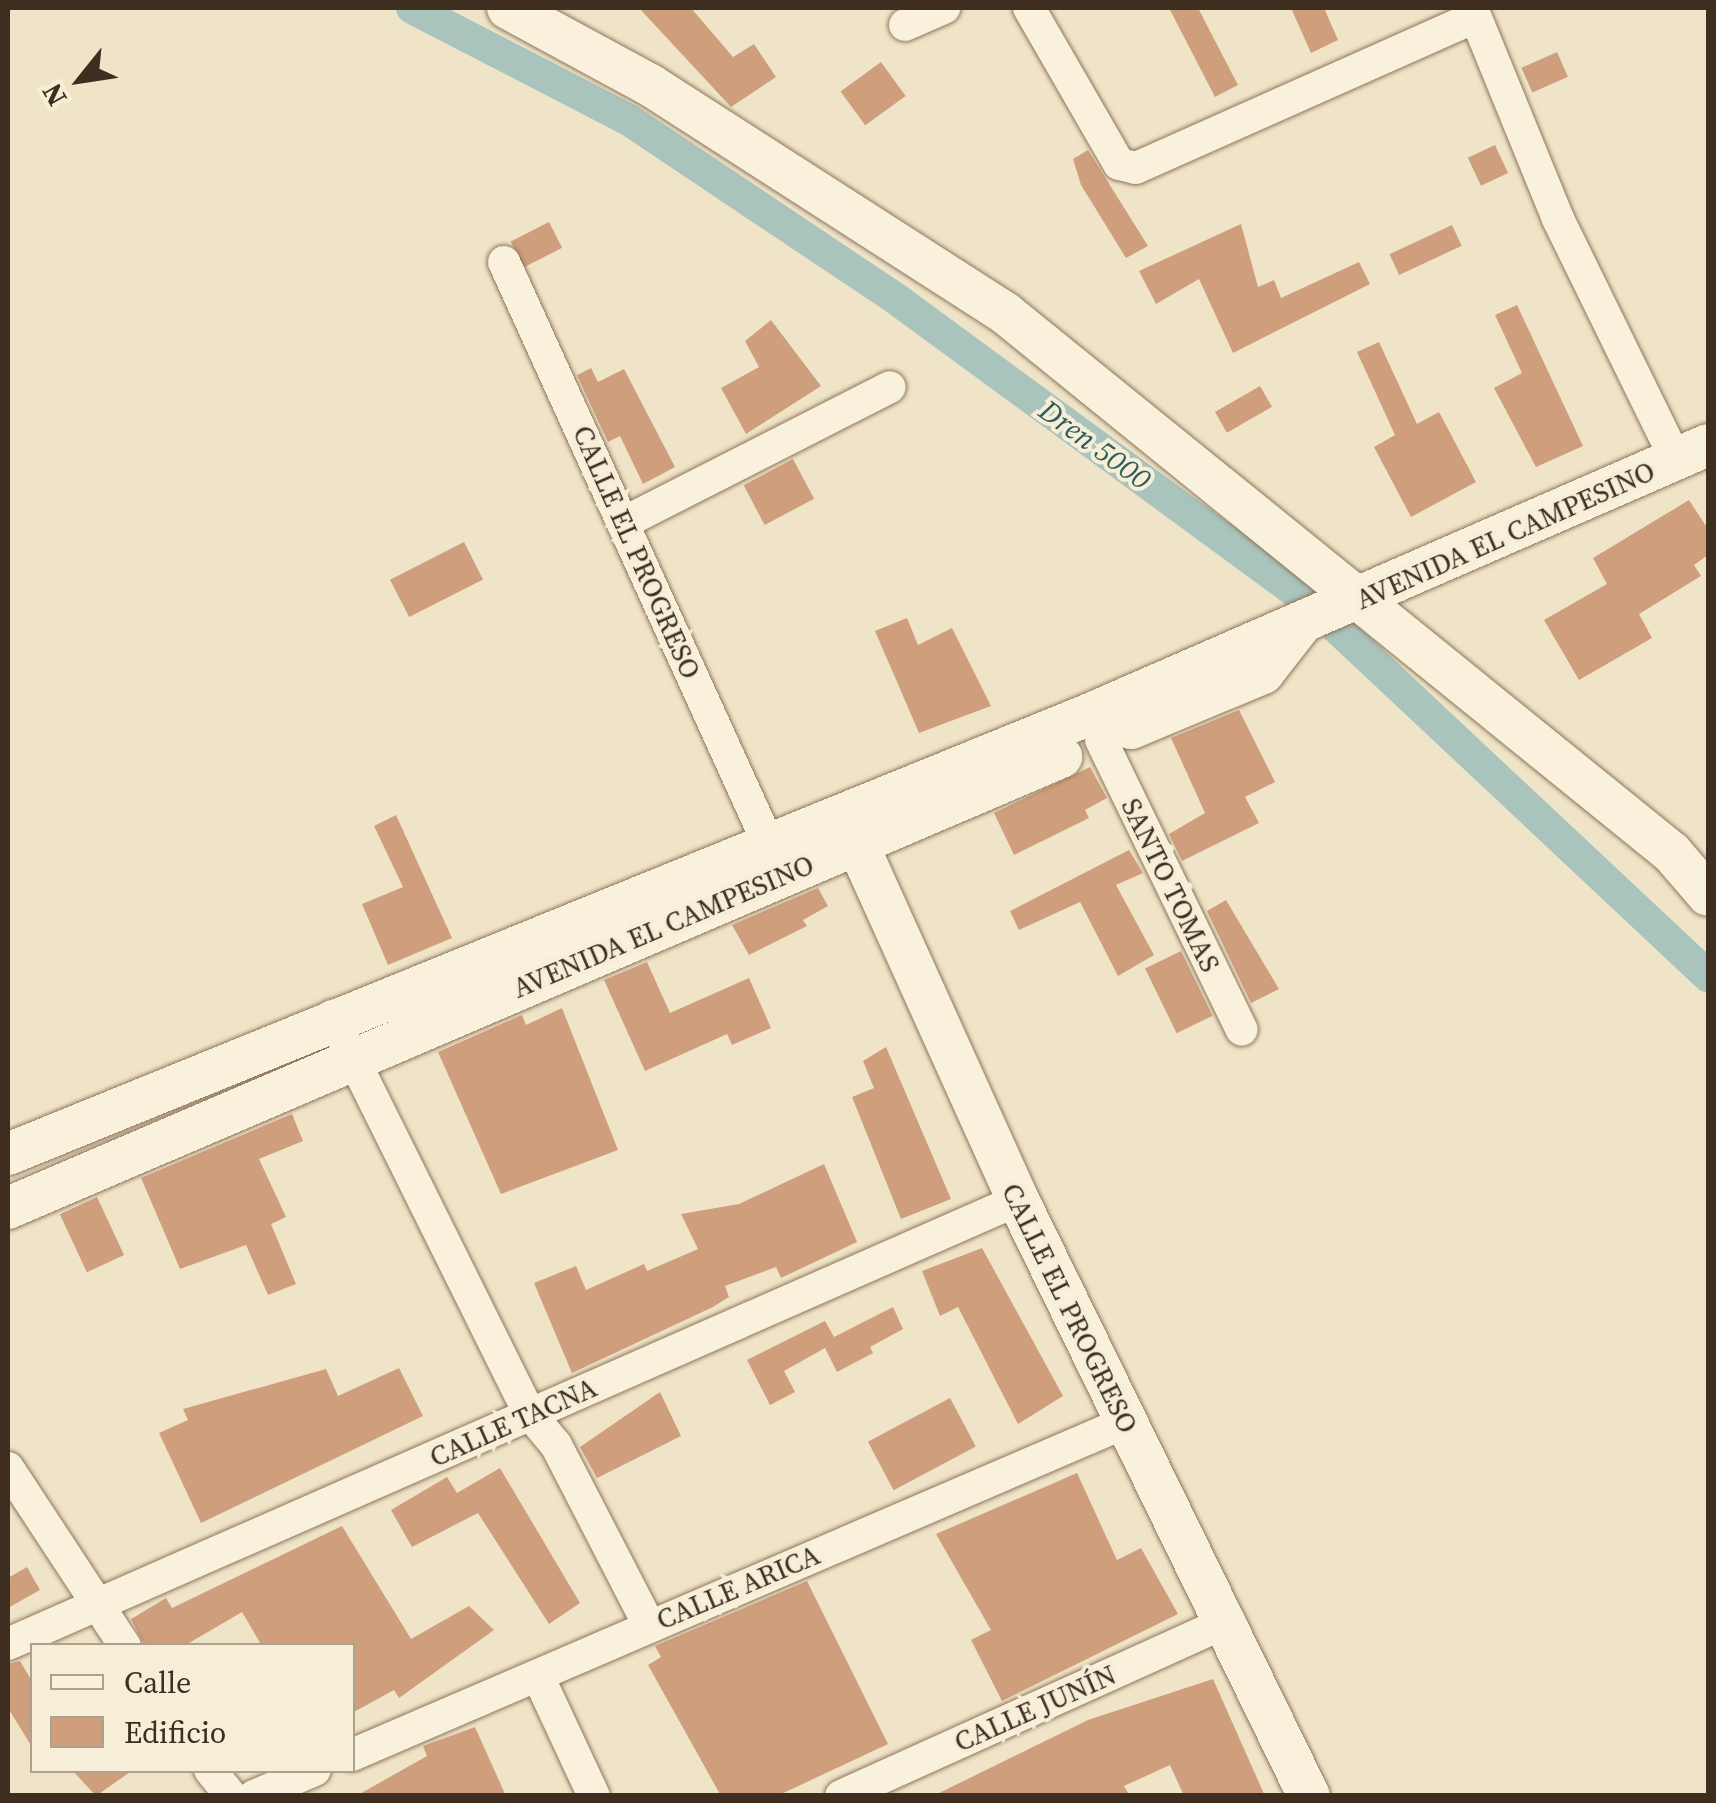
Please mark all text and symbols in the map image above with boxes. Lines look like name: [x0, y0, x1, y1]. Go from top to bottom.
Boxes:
north arrow: [30, 30, 130, 130]
text: N: [32, 77, 76, 113]
water label: Dren 5000: [1032, 392, 1158, 498]
street label: CALLE EL PROGRESO: [566, 420, 708, 684]
street label: AVENIDA EL CAMPESINO: [1350, 454, 1660, 616]
street label: SANTO TOMAS: [1114, 792, 1228, 978]
street label: AVENIDA EL CAMPESINO: [507, 847, 819, 1005]
street label: CALLE EL PROGRESO: [995, 1178, 1145, 1438]
street label: CALLE TACNA: [424, 1370, 602, 1474]
street label: CALLE ARICA: [651, 1537, 825, 1637]
legend: [30, 1643, 355, 1773]
street label: CALLE JUNÍN: [949, 1657, 1121, 1759]
text: Calle: [124, 1662, 191, 1703]
text: Edificio: [124, 1712, 226, 1753]

